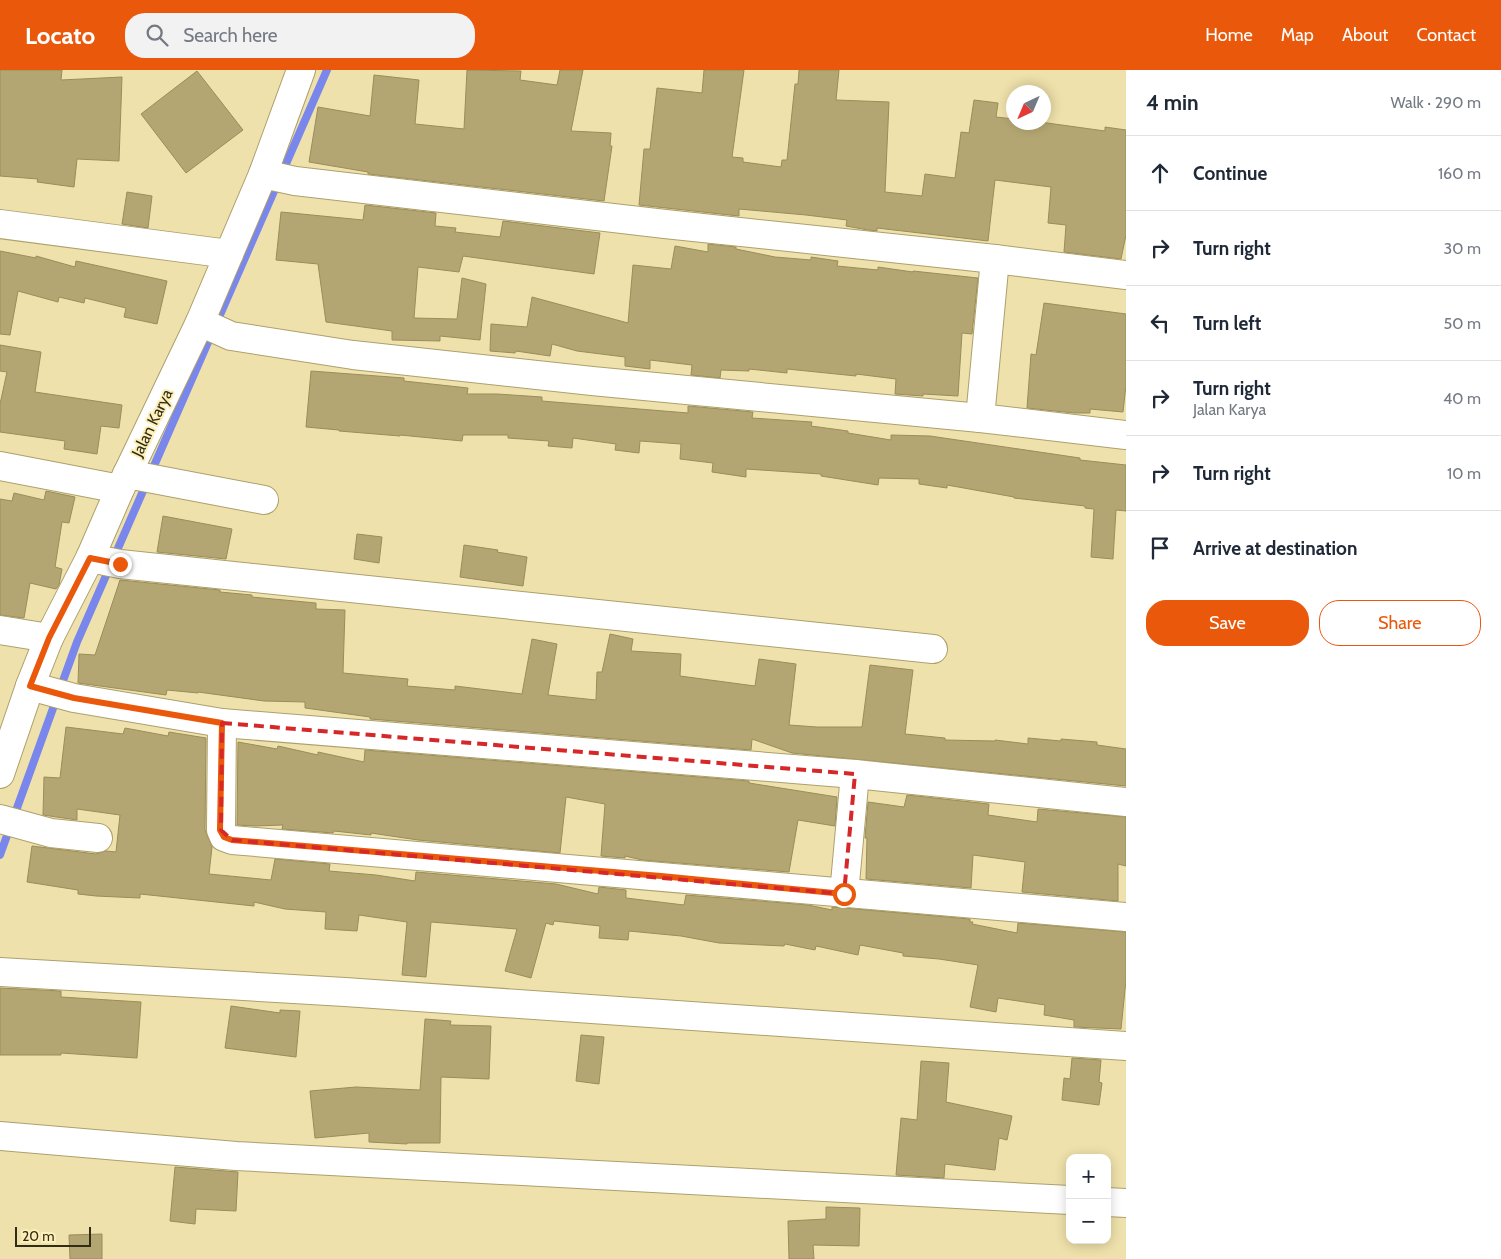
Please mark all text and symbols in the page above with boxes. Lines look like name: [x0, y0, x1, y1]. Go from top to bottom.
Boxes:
search box: [125, 13, 475, 58]
text: Locato: [25, 21, 95, 50]
icon: search: [143, 21, 171, 49]
text: Search here: [183, 24, 278, 47]
text: Home: [1205, 24, 1253, 46]
text: Map: [1281, 24, 1314, 46]
text: About: [1342, 24, 1388, 46]
text: Contact: [1416, 24, 1476, 46]
north arrow: [1006, 85, 1051, 130]
text: 4 min: [1146, 90, 1199, 115]
text: Walk · 290 m: [1391, 93, 1481, 112]
icon: ahead: [1146, 159, 1174, 187]
text: Continue: [1193, 162, 1267, 185]
text: 160 m: [1438, 164, 1481, 183]
icon: right: [1146, 234, 1174, 262]
text: Turn right: [1193, 237, 1271, 260]
text: 30 m: [1444, 239, 1481, 258]
icon: left: [1146, 309, 1174, 337]
text: Turn left: [1193, 312, 1261, 335]
text: 50 m: [1444, 314, 1481, 333]
text: Turn right: [1193, 377, 1271, 400]
icon: right: [1146, 384, 1174, 412]
street label: Jalan Karya: [127, 386, 177, 461]
text: 40 m: [1443, 389, 1481, 408]
text: Jalan Karya: [1193, 400, 1266, 419]
icon: right: [1146, 459, 1174, 487]
text: Turn right: [1193, 462, 1271, 485]
text: 10 m: [1447, 464, 1481, 483]
icon: arrive: [1146, 534, 1174, 562]
text: Arrive at destination: [1193, 537, 1357, 560]
route end: [109, 553, 132, 576]
button: Save: [1146, 600, 1309, 646]
button: Share: [1319, 600, 1481, 646]
route start: [833, 883, 856, 906]
map controls: [1066, 1154, 1111, 1244]
button: +: [1066, 1154, 1111, 1199]
button: −: [1066, 1199, 1111, 1244]
scale bar: [15, 1224, 91, 1247]
text: 20 m: [22, 1227, 55, 1245]

